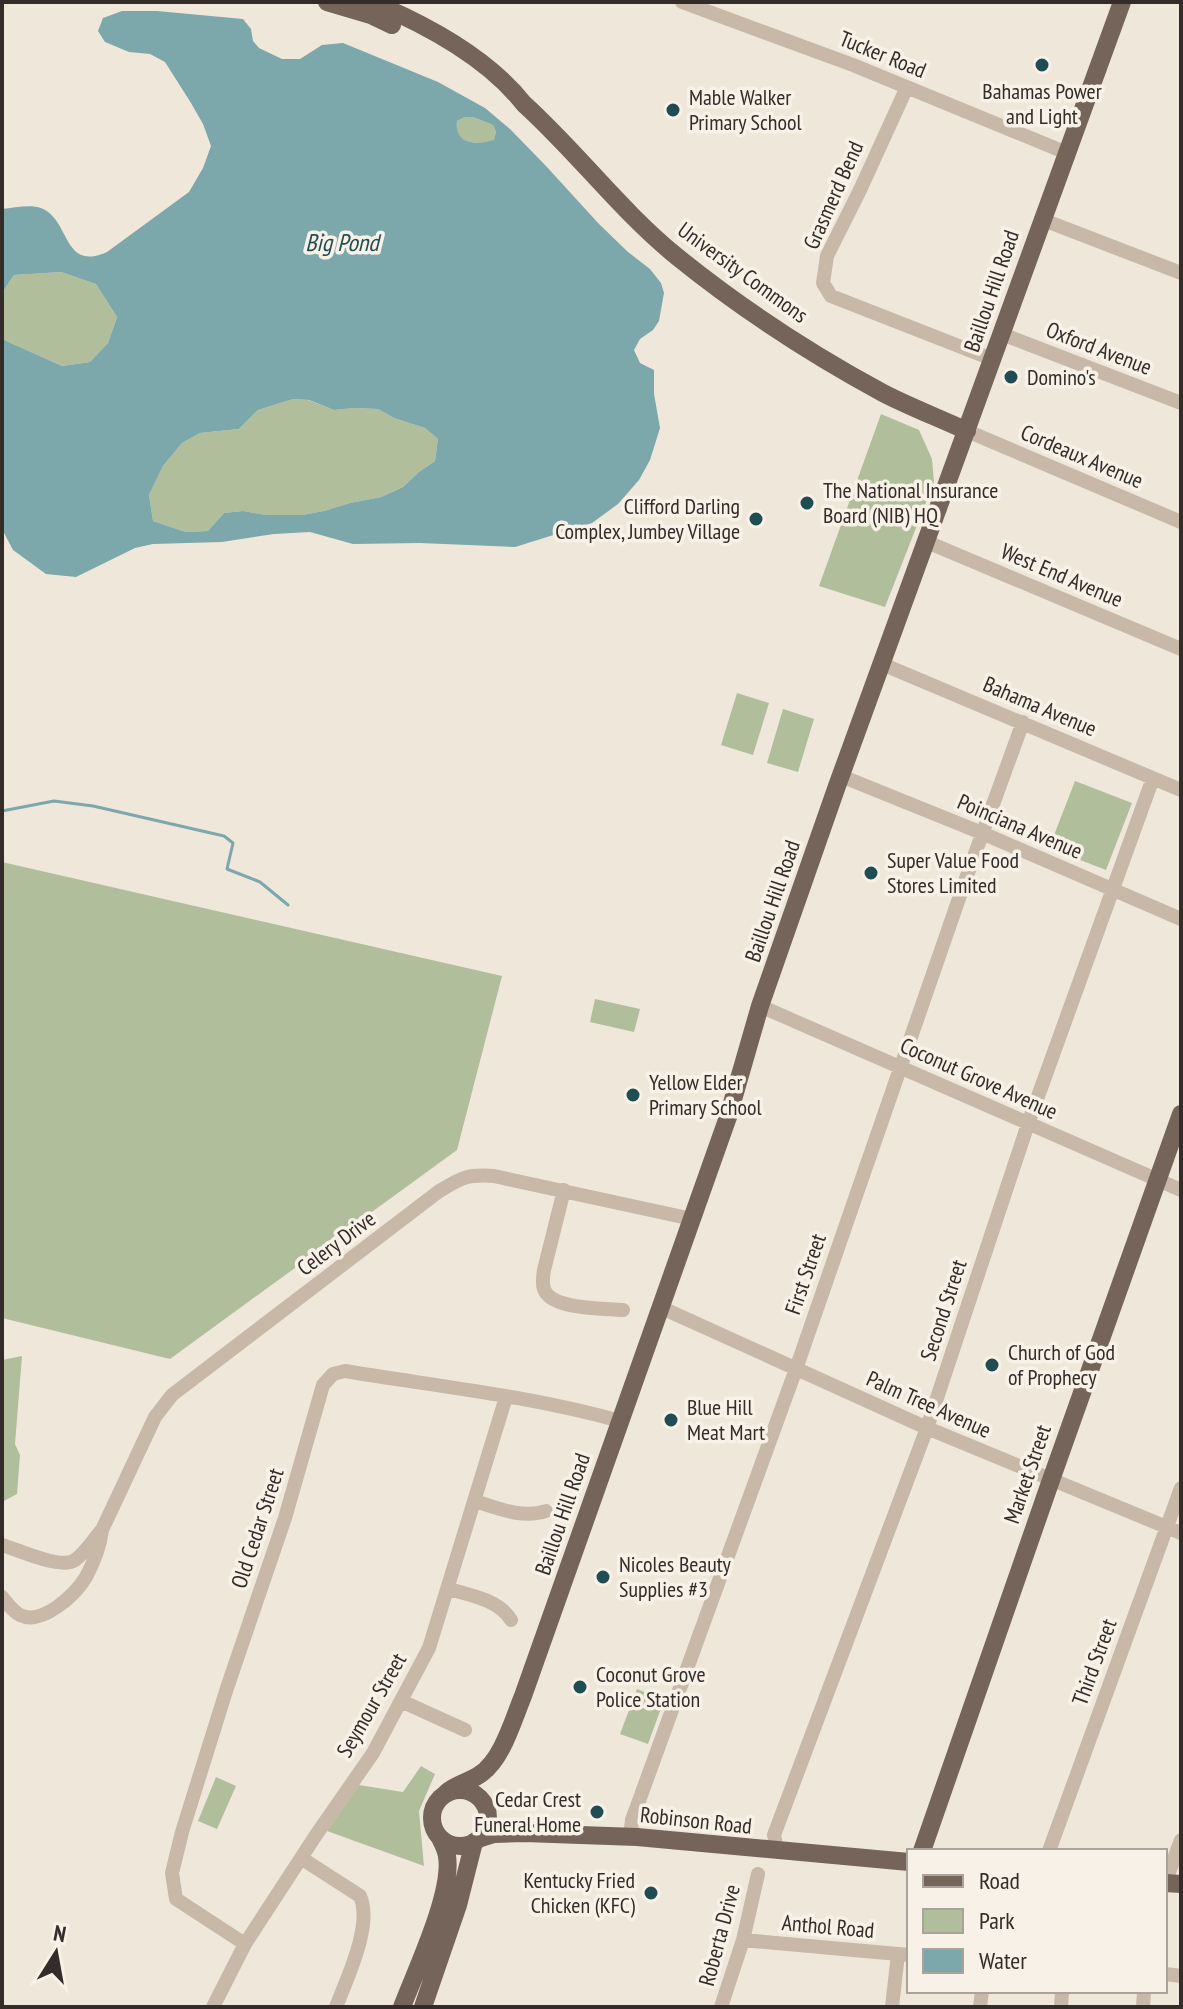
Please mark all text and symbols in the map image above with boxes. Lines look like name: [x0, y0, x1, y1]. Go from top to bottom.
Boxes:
street label: Tucker Road: [836, 24, 930, 84]
marker: Bahamas Power and Light: [1033, 56, 1051, 74]
place label: Bahamas Power and Light: [982, 77, 1102, 130]
place label: Mable Walker Primary School: [689, 83, 803, 136]
marker: Mable Walker Primary School: [664, 101, 682, 119]
street label: Grasmerd Bend: [797, 137, 869, 253]
street label: University Commons: [672, 215, 814, 329]
street label: Baillou Hill Road: [957, 226, 1025, 356]
water label: Big Pond: [305, 227, 382, 258]
street label: Oxford Avenue: [1042, 315, 1156, 381]
place label: Domino's: [1027, 363, 1096, 391]
marker: Domino's: [1002, 368, 1020, 386]
street label: Cordeaux Avenue: [1017, 418, 1147, 494]
place label: The National Insurance Board (NIB) HQ: [823, 476, 998, 529]
place label: Clifford Darling Complex, Jumbey Village: [555, 492, 740, 545]
marker: The National Insurance Board (NIB) HQ: [798, 494, 816, 512]
marker: Clifford Darling Complex, Jumbey Village: [747, 510, 765, 528]
street label: West End Avenue: [997, 537, 1127, 613]
street label: Bahama Avenue: [979, 670, 1101, 742]
street label: Poinciana Avenue: [953, 787, 1087, 865]
street label: Baillou Hill Road: [738, 836, 806, 966]
place label: Super Value Food Stores Limited: [887, 846, 1019, 899]
marker: Super Value Food Stores Limited: [862, 864, 880, 882]
street label: Coconut Grove Avenue: [896, 1031, 1062, 1125]
place label: Yellow Elder Primary School: [649, 1068, 763, 1121]
marker: Yellow Elder Primary School: [624, 1086, 642, 1104]
street label: Celery Drive: [291, 1204, 381, 1282]
street label: First Street: [778, 1230, 832, 1318]
street label: Second Street: [914, 1256, 972, 1364]
place label: Church of God of Prophecy: [1008, 1338, 1115, 1391]
marker: Church of God of Prophecy: [983, 1356, 1001, 1374]
street label: Palm Tree Avenue: [862, 1364, 996, 1444]
place label: Blue Hill Meat Mart: [687, 1393, 765, 1446]
marker: Blue Hill Meat Mart: [662, 1411, 680, 1429]
street label: Market Street: [997, 1421, 1057, 1527]
street label: Baillou Hill Road: [528, 1449, 596, 1579]
street label: Old Cedar Street: [224, 1464, 290, 1592]
place label: Nicoles Beauty Supplies #3: [619, 1550, 732, 1603]
marker: Nicoles Beauty Supplies #3: [594, 1568, 612, 1586]
street label: Third Street: [1065, 1615, 1123, 1709]
street label: Seymour Street: [330, 1648, 412, 1762]
place label: Coconut Grove Police Station: [596, 1660, 706, 1713]
marker: Coconut Grove Police Station: [571, 1678, 589, 1696]
place label: Cedar Crest Funeral Home: [474, 1785, 581, 1838]
street label: Robinson Road: [639, 1800, 753, 1840]
marker: Cedar Crest Funeral Home: [588, 1803, 606, 1821]
legend: [907, 1849, 1167, 1993]
text: Road: [979, 1865, 1020, 1896]
place label: Kentucky Fried Chicken (KFC): [524, 1866, 636, 1919]
street label: Roberta Drive: [692, 1881, 746, 1989]
marker: Kentucky Fried Chicken (KFC): [642, 1884, 660, 1902]
text: Park: [979, 1905, 1015, 1936]
street label: Anthol Road: [781, 1908, 875, 1944]
north arrow: [16, 1913, 96, 1993]
text: N: [51, 1918, 68, 1948]
text: Water: [979, 1945, 1027, 1976]

